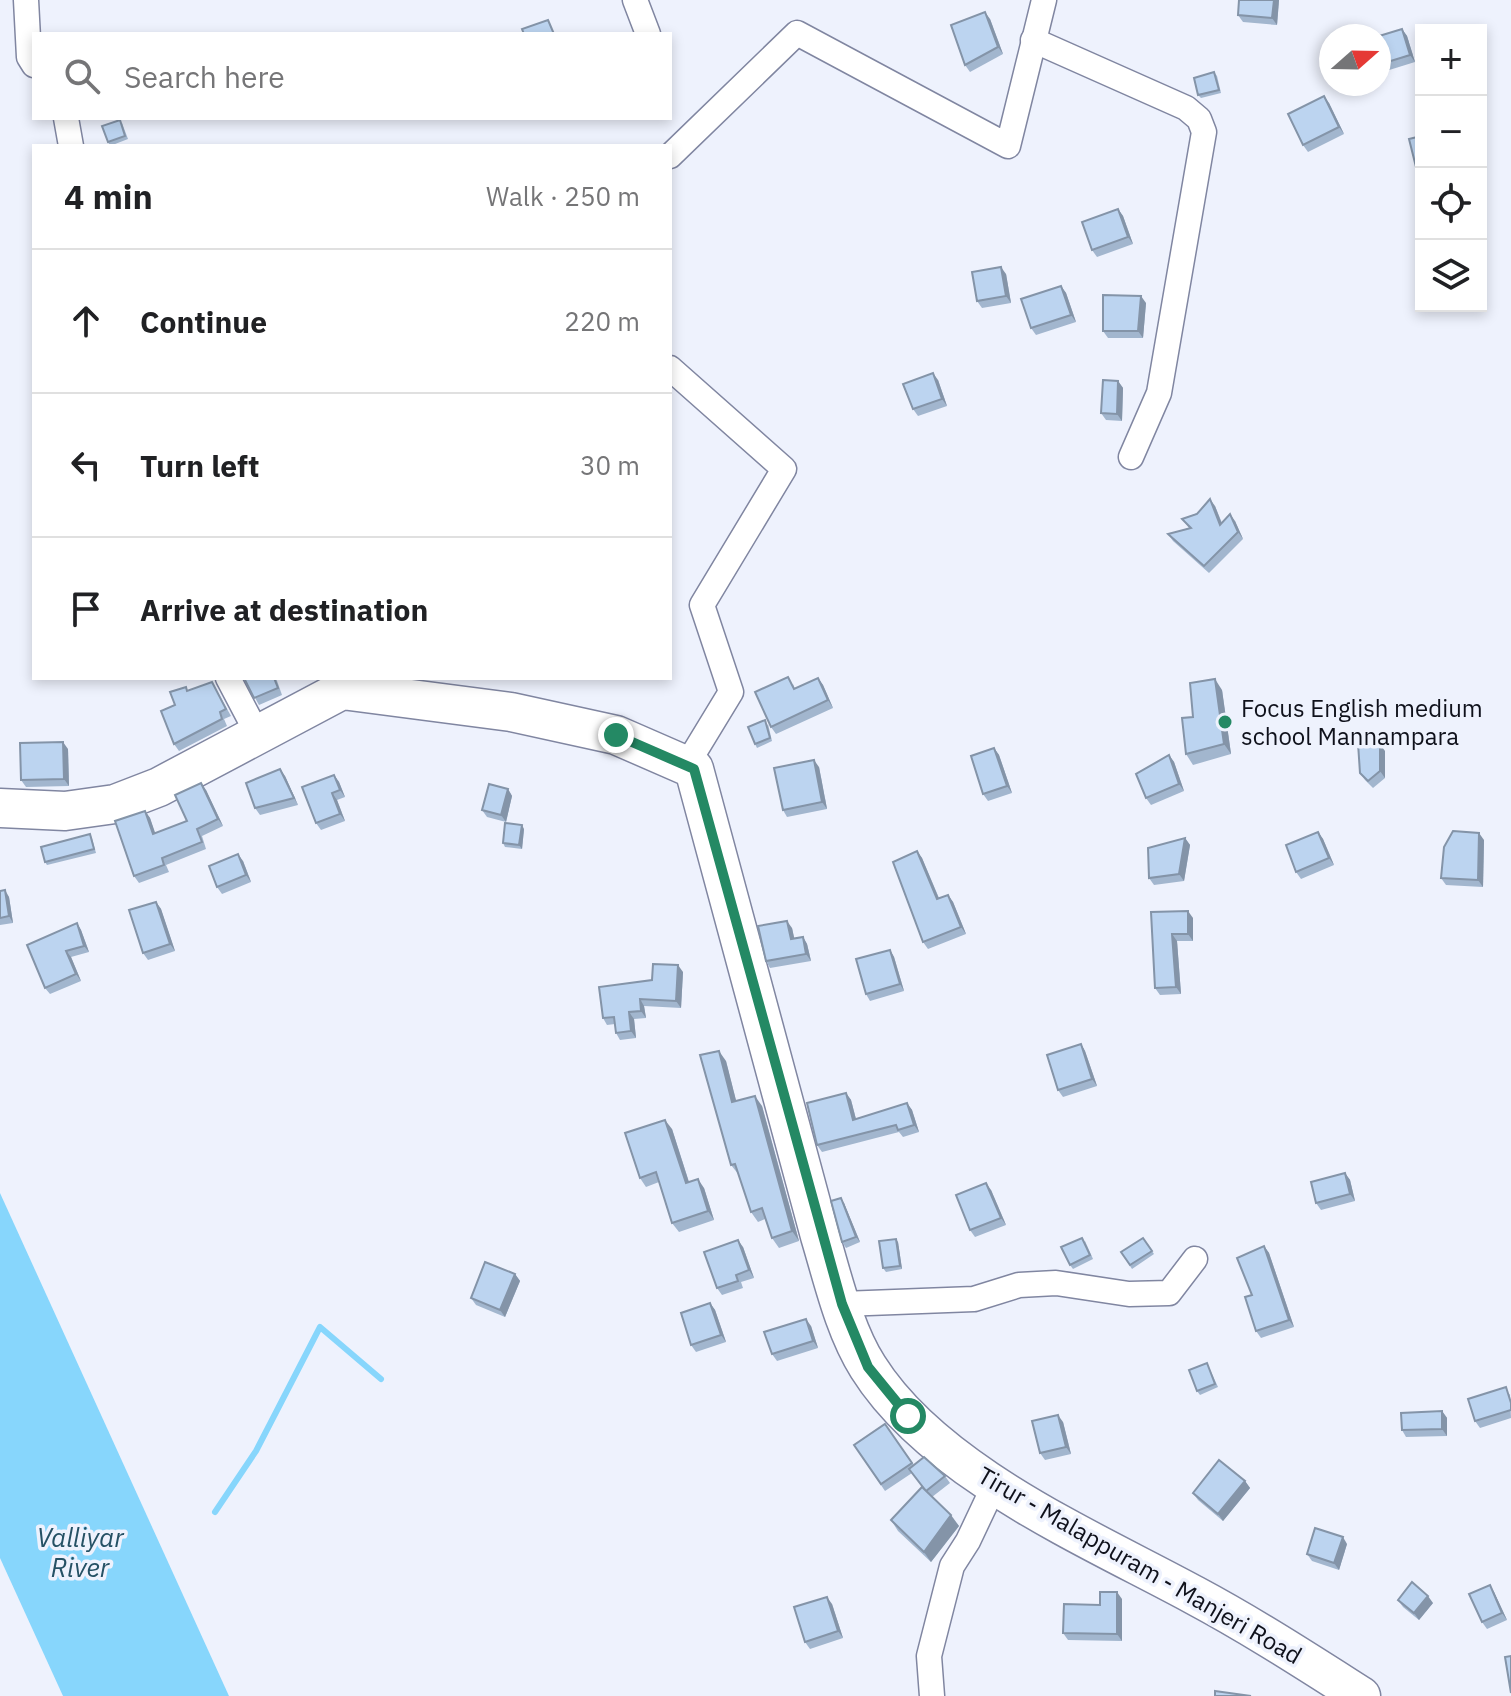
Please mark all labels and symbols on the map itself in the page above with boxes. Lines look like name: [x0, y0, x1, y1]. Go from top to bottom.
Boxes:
north arrow: [1319, 24, 1391, 96]
place label: Focus English medium school Mannampara: [1241, 692, 1483, 752]
marker: Focus English medium school Mannampara: [1216, 713, 1234, 731]
route end: [598, 717, 634, 753]
route start: [890, 1398, 926, 1434]
street label: Tirur - Malappuram - Manjeri Road: [972, 1459, 1308, 1671]
water label: Valliyar River: [36, 1520, 125, 1584]

